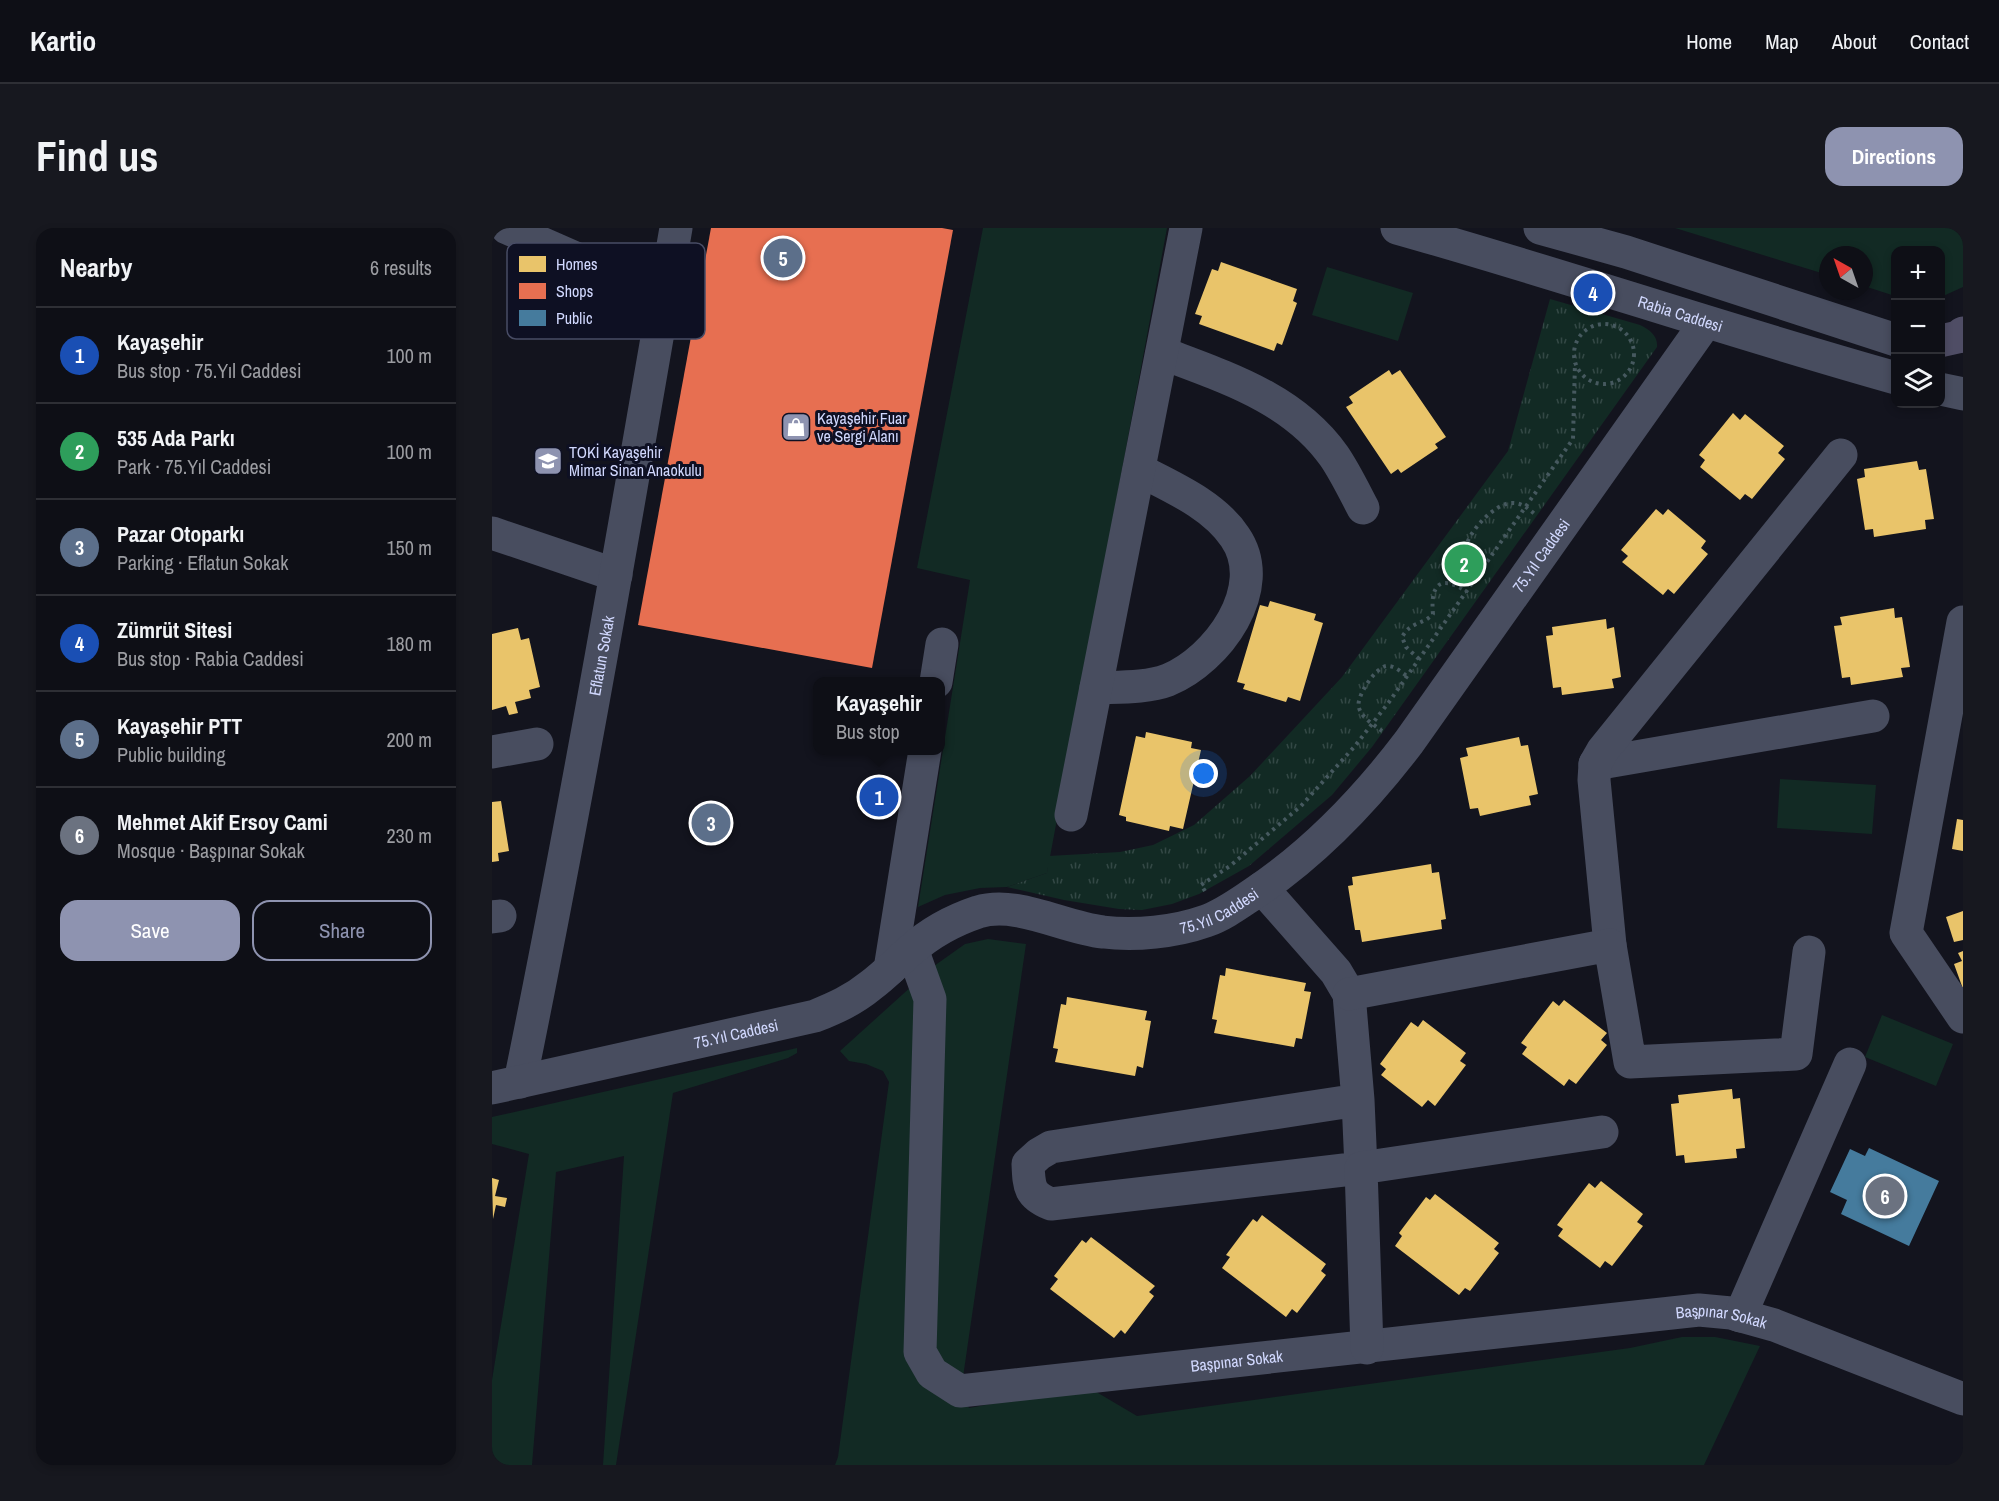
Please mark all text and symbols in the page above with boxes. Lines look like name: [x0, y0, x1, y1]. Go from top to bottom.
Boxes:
text: Kartio: [30, 22, 96, 60]
text: Home: [1686, 27, 1732, 56]
text: Map: [1765, 27, 1799, 56]
text: About: [1832, 27, 1877, 56]
text: Contact: [1910, 27, 1969, 56]
button: Directions: [1825, 127, 1963, 186]
text: Find us: [36, 128, 158, 184]
pin: 5: [764, 236, 802, 280]
legend: [507, 243, 705, 339]
north arrow: [1819, 246, 1873, 300]
map controls: [1891, 246, 1945, 408]
button: +: [1891, 246, 1945, 300]
text: Nearby: [60, 250, 132, 285]
text: Homes: [556, 253, 598, 275]
text: 6 results: [370, 254, 432, 281]
pin: 4: [1574, 270, 1612, 316]
text: Shops: [556, 280, 593, 302]
street label: Rabia Caddesi: [1635, 290, 1725, 337]
button: −: [1891, 300, 1945, 354]
text: Public: [556, 307, 593, 329]
text: Kayaşehir: [117, 327, 203, 357]
text: 1: [75, 342, 84, 369]
text: 100 m: [386, 342, 432, 369]
button: layers: [1891, 354, 1945, 408]
text: Bus stop · 75.Yıl Caddesi: [117, 357, 301, 384]
place label: Kayaşehir Fuar ve Sergi Alanı: [817, 407, 907, 447]
shop icon: Kayaşehir Fuar ve Sergi Alanı: [780, 411, 812, 443]
text: 535 Ada Parkı: [117, 423, 235, 453]
text: 2: [75, 438, 84, 465]
text: 100 m: [386, 438, 432, 465]
place label: TOKİ Kayaşehir Mimar Sinan Anaokulu: [569, 441, 702, 481]
school or university icon: TOKİ Kayaşehir Mimar Sinan Anaokulu: [532, 445, 564, 477]
text: Park · 75.Yıl Caddesi: [117, 453, 271, 480]
street label: 75.Yıl Caddesi: [1507, 514, 1575, 597]
text: Pazar Otoparkı: [117, 519, 244, 549]
text: 3: [75, 534, 84, 561]
text: 150 m: [386, 534, 432, 561]
pin: 2: [1444, 542, 1484, 586]
text: Parking · Eflatun Sokak: [117, 549, 288, 576]
street label: Eflatun Sokak: [583, 613, 619, 698]
text: Zümrüt Sitesi: [117, 615, 232, 645]
text: 4: [75, 630, 84, 657]
text: 180 m: [386, 630, 432, 657]
text: Bus stop · Rabia Caddesi: [117, 645, 304, 672]
popup: [813, 677, 945, 755]
text: Kayaşehir: [836, 688, 922, 718]
text: Kayaşehir PTT: [117, 711, 242, 741]
text: Bus stop: [836, 718, 900, 745]
text: 5: [75, 726, 84, 753]
text: 200 m: [386, 726, 432, 753]
text: Public building: [117, 741, 226, 768]
your location: [1189, 759, 1218, 788]
pin: 1: [860, 774, 898, 820]
pin: 3: [692, 800, 730, 846]
text: Mehmet Akif Ersoy Cami: [117, 807, 328, 837]
text: 6: [75, 822, 84, 849]
text: 230 m: [386, 822, 432, 849]
text: Mosque · Başpınar Sokak: [117, 837, 305, 864]
street label: 75.Yıl Caddesi: [1177, 883, 1263, 939]
button: Save: [60, 900, 240, 961]
button: Share: [252, 900, 432, 961]
street label: 75.Yıl Caddesi: [692, 1014, 780, 1054]
pin: 6: [1866, 1174, 1904, 1218]
street label: Başpınar Sokak: [1674, 1299, 1770, 1334]
street label: Başpınar Sokak: [1189, 1345, 1284, 1377]

